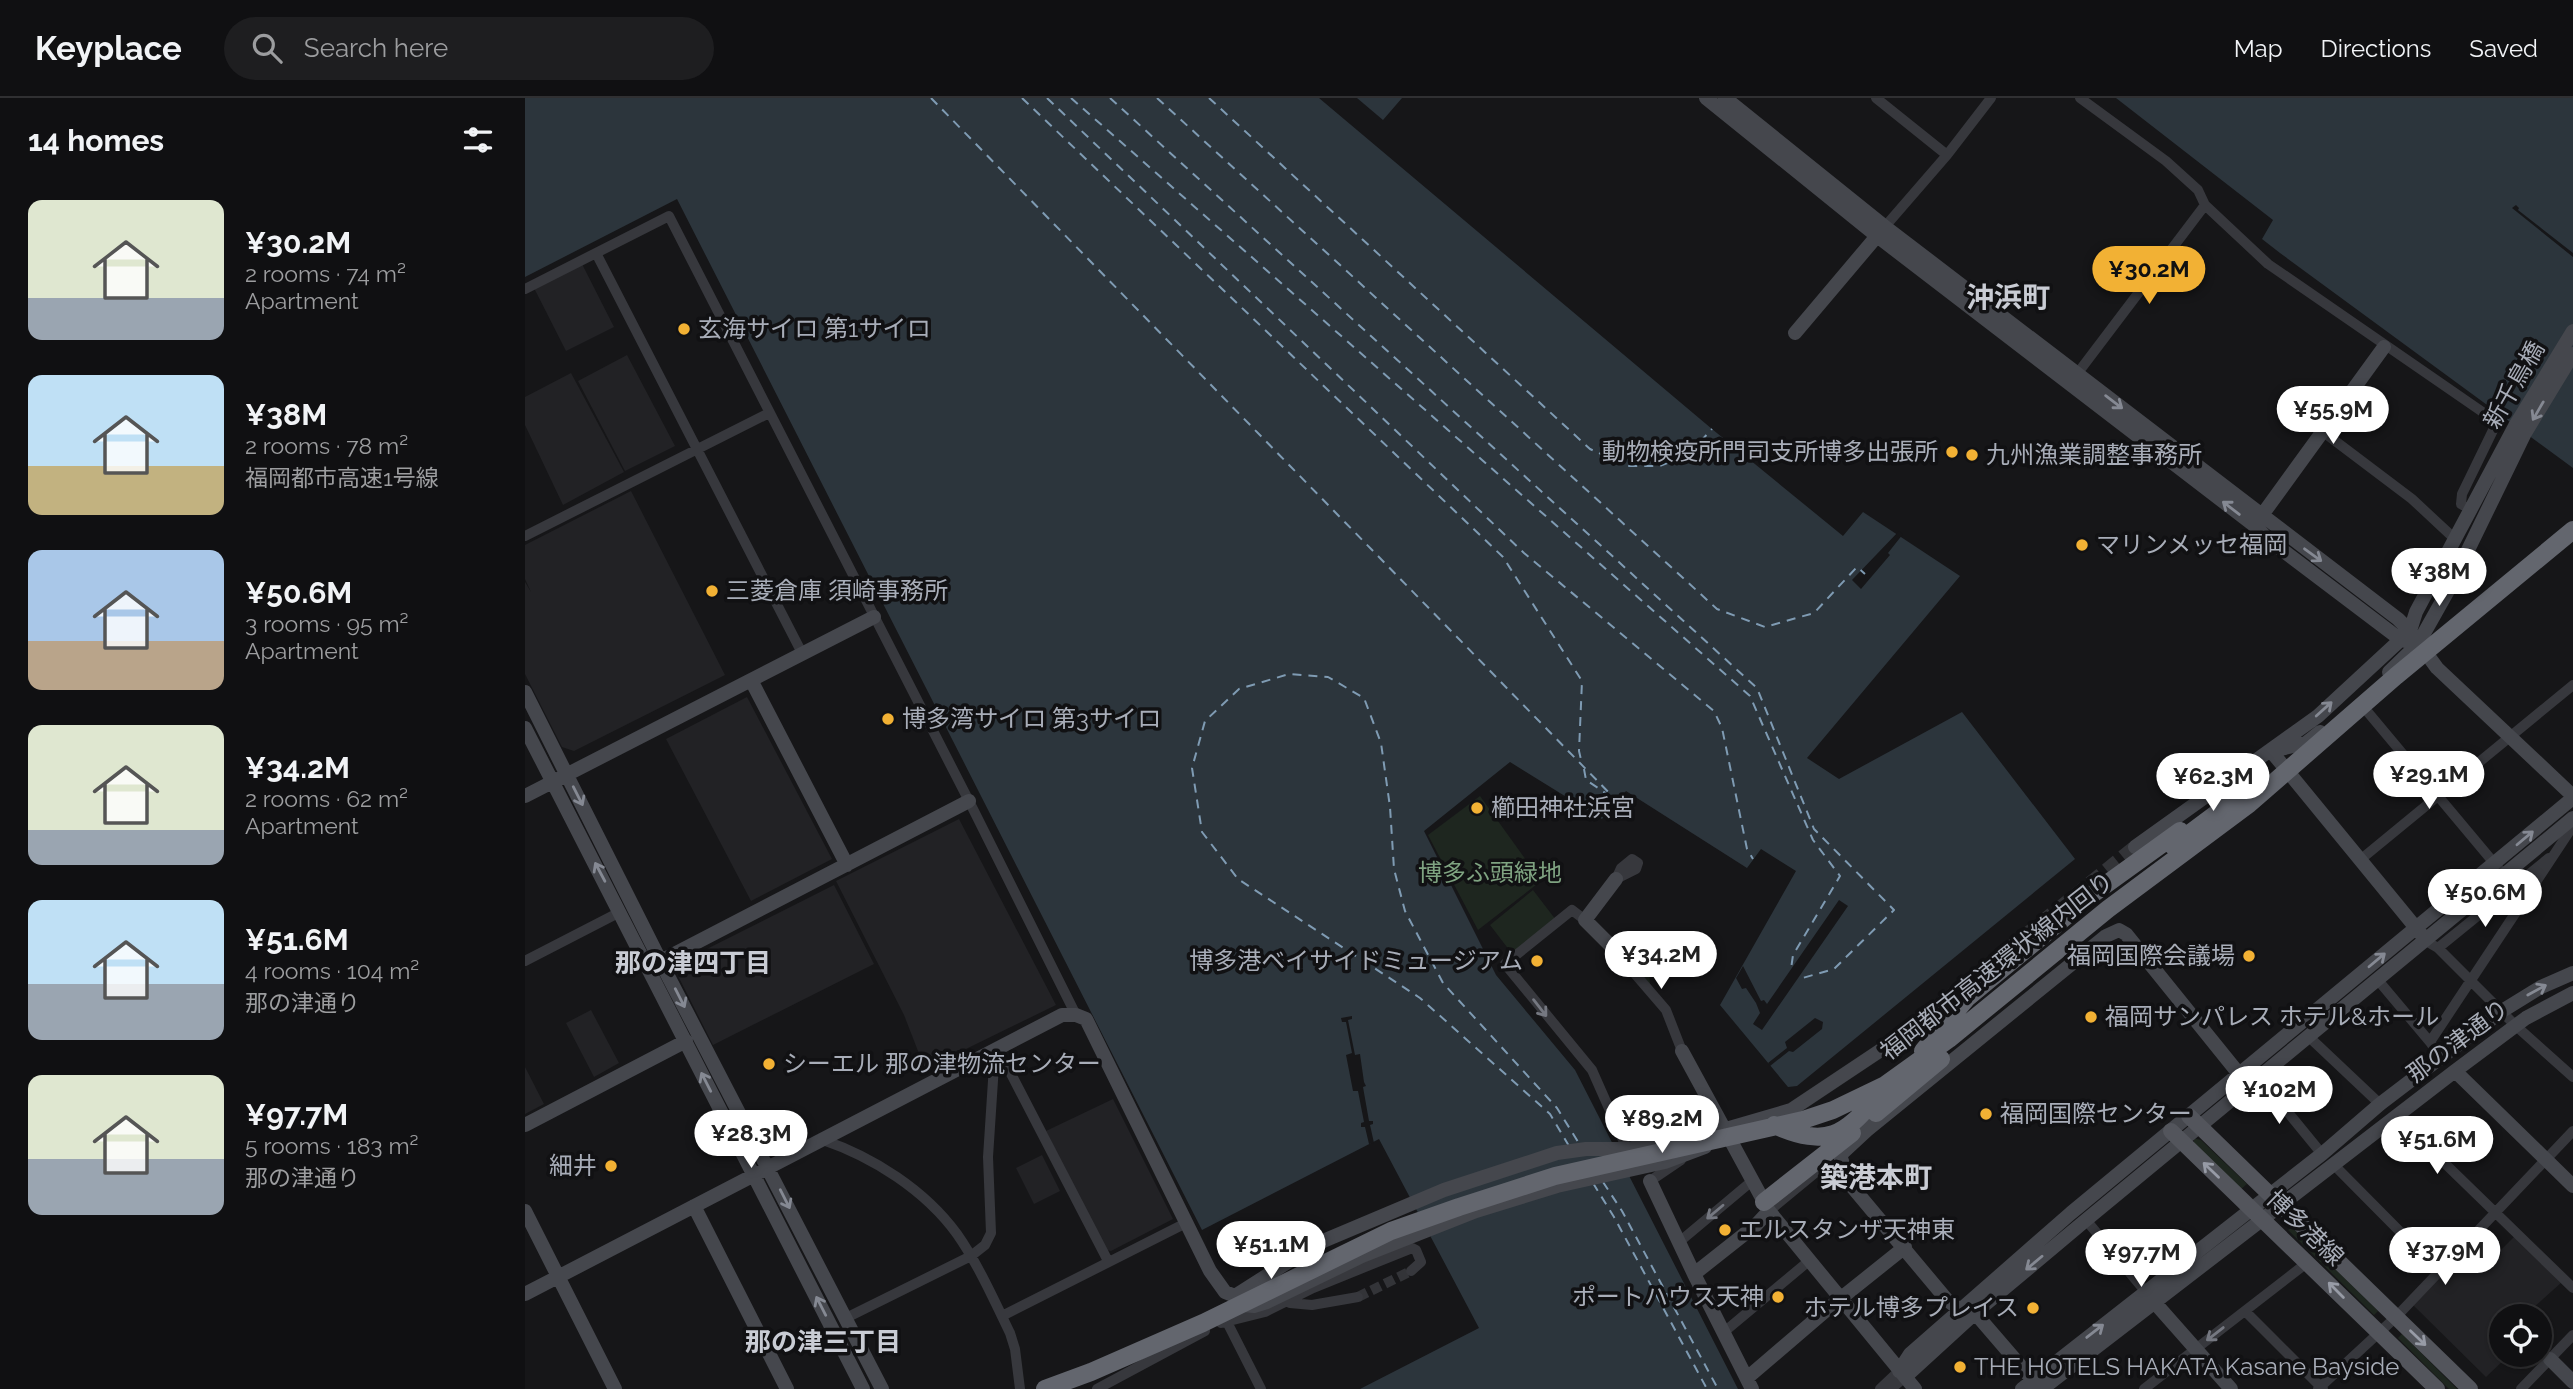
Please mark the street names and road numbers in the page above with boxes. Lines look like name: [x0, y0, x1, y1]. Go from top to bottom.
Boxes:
street label: 新千鳥橋: [2477, 336, 2550, 434]
street label: 福岡都市高速環状線内回り: [1874, 866, 2119, 1066]
street label: 那の津通り: [2401, 993, 2514, 1088]
street label: 博多港線: [2261, 1184, 2350, 1271]

